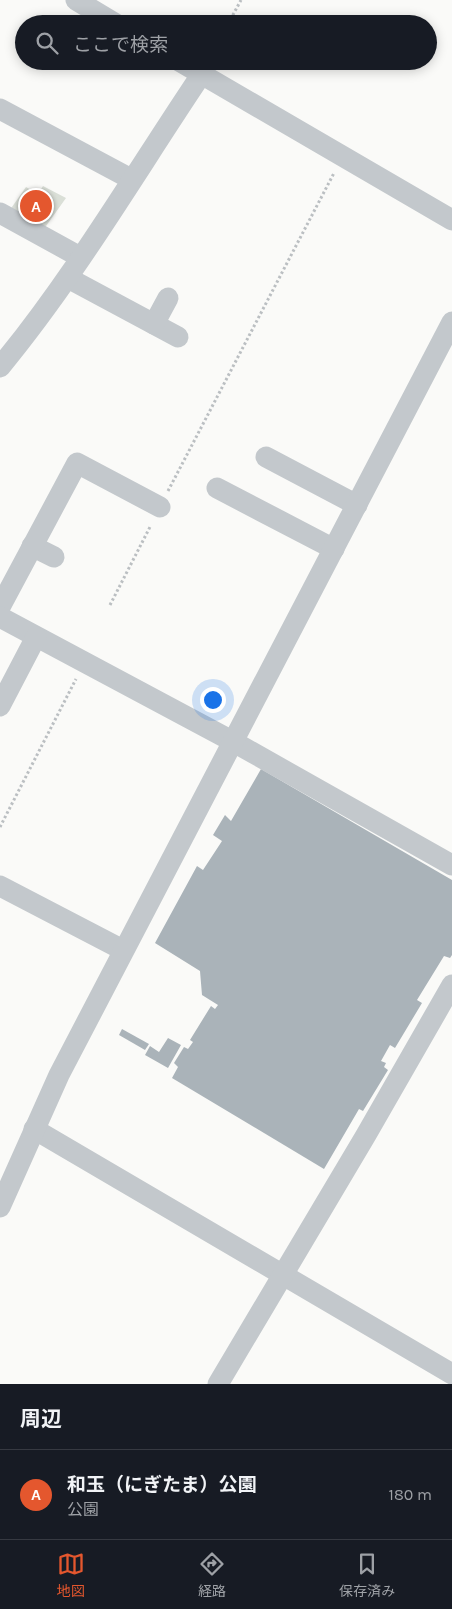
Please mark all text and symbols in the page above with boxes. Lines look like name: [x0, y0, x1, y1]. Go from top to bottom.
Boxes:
search box: [15, 15, 437, 70]
icon: search: [33, 29, 61, 57]
text: ここで検索: [73, 34, 168, 56]
pin: A: [20, 187, 52, 225]
your location: [200, 687, 226, 713]
text: 周辺: [20, 1407, 62, 1431]
text: 和玉（にぎたま）公園: [67, 1474, 256, 1496]
text: A: [31, 1485, 41, 1504]
text: 180 m: [389, 1485, 432, 1504]
text: 公園: [67, 1500, 99, 1519]
tab: 地図: [57, 1550, 85, 1600]
tab: 経路: [198, 1550, 226, 1600]
tab: 保存済み: [339, 1550, 395, 1600]

